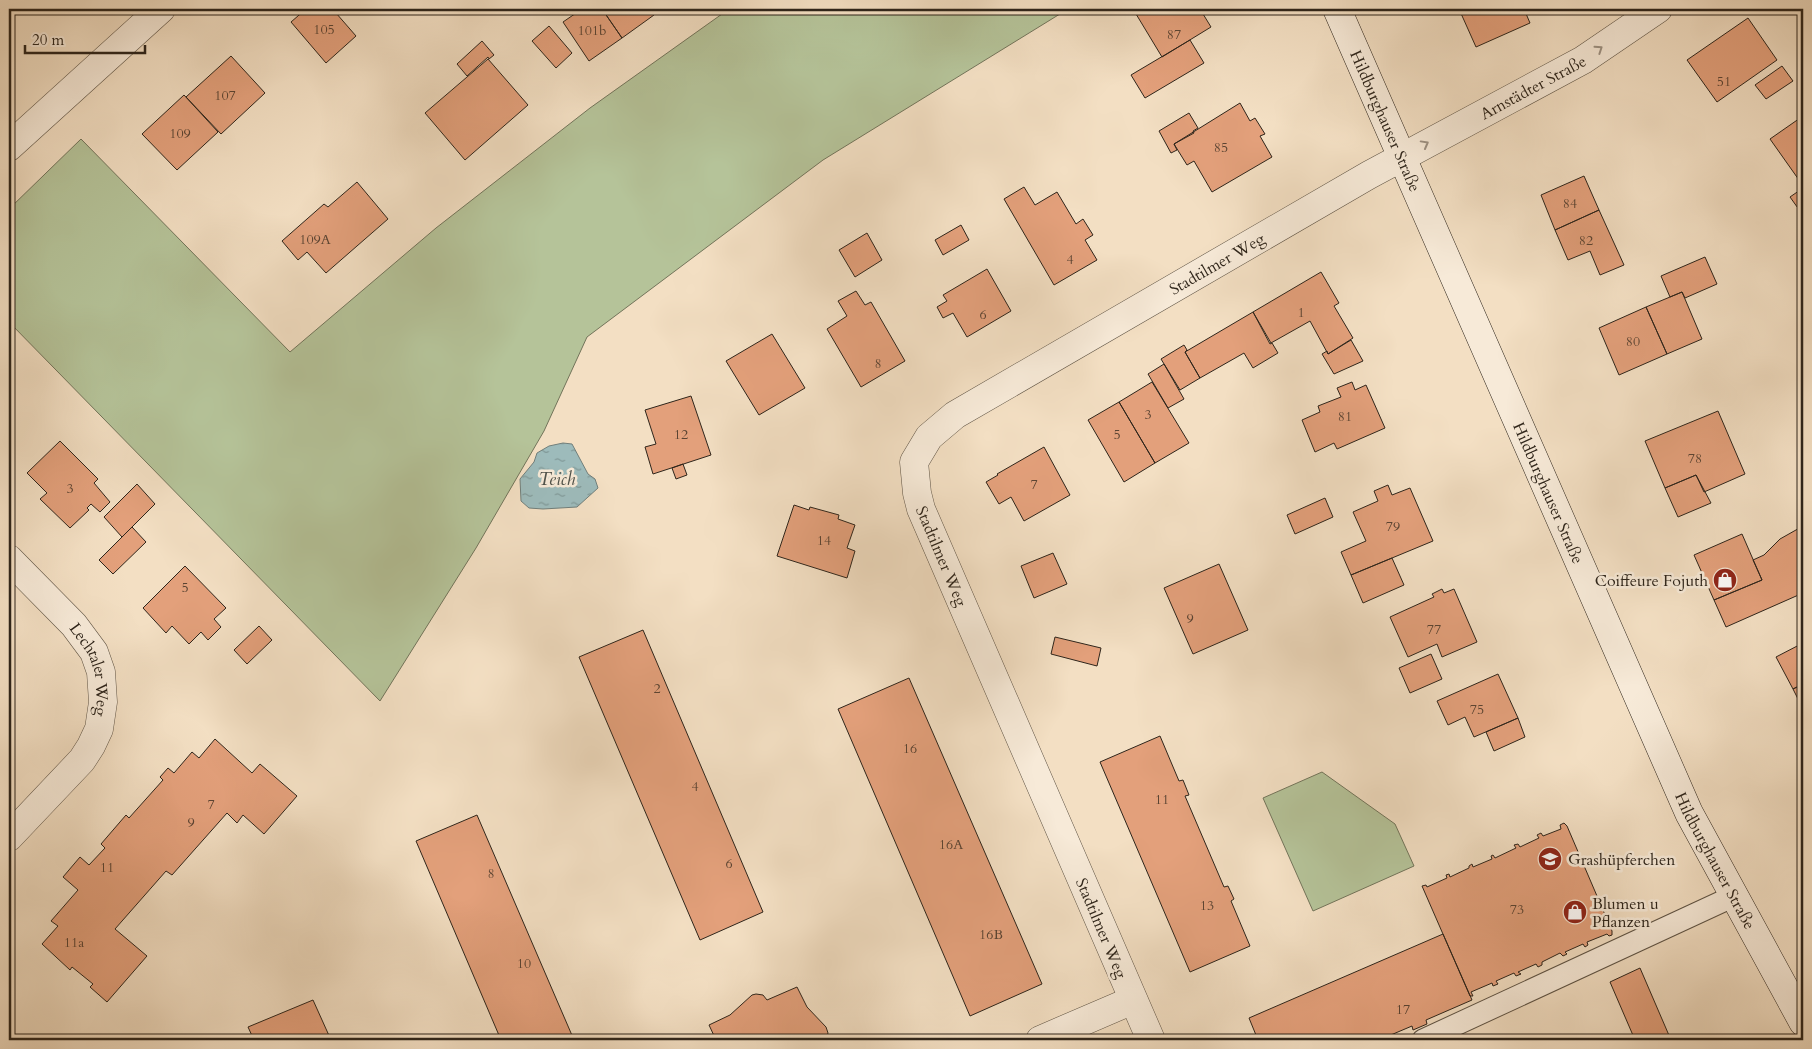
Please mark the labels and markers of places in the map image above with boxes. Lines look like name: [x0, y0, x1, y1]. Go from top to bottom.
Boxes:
shop icon: Coiffeure Fojuth: [1712, 567, 1738, 593]
place label: Coiffeure Fojuth: [1595, 570, 1708, 592]
school or university icon: Grashüpferchen: [1537, 846, 1563, 872]
place label: Grashüpferchen: [1568, 849, 1675, 871]
place label: Blumen u Pflanzen: [1592, 893, 1659, 933]
shop icon: Blumen u Pflanzen: [1562, 899, 1588, 925]

